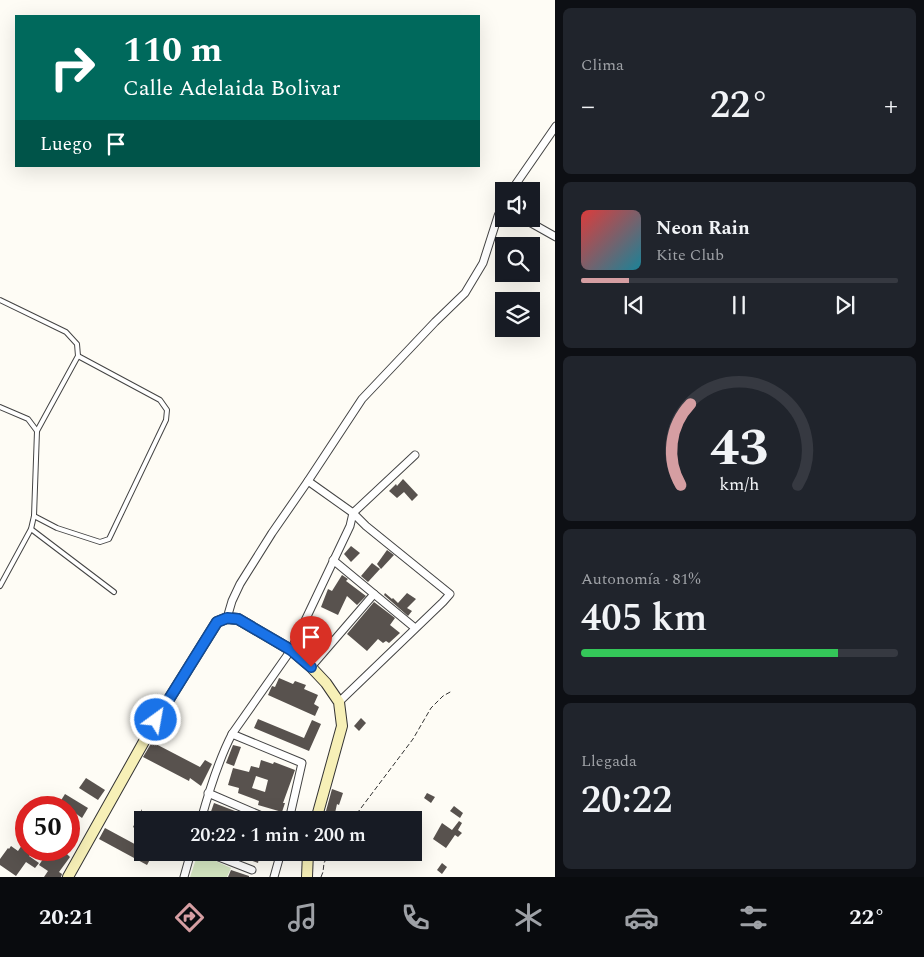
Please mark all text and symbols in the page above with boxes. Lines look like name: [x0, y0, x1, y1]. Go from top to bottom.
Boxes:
text: 110 m: [123, 24, 222, 77]
icon: right: [40, 35, 105, 100]
text: Clima: [581, 53, 624, 77]
text: Calle Adelaida Bolivar: [123, 72, 340, 105]
text: 22°: [710, 77, 769, 135]
text: −: [581, 85, 595, 128]
text: +: [884, 85, 898, 128]
text: Luego: [40, 130, 92, 159]
icon: arrive: [102, 130, 130, 158]
map controls: [495, 182, 540, 337]
button: sound: [495, 182, 540, 227]
text: Neon Rain: [656, 214, 750, 243]
button: search: [495, 237, 540, 282]
text: Kite Club: [656, 243, 724, 267]
icon: previous: [620, 291, 648, 319]
icon: pause: [725, 291, 753, 319]
icon: next: [831, 291, 859, 319]
button: layers: [495, 292, 540, 337]
text: 43: [710, 409, 769, 488]
text: km/h: [719, 471, 760, 498]
text: Autonomía · 81%: [581, 567, 700, 591]
text: 405 km: [581, 590, 707, 648]
pin: [290, 616, 332, 667]
icon: arrive: [297, 623, 325, 651]
position arrow: [129, 693, 181, 745]
text: Llegada: [581, 749, 637, 773]
text: 20:22: [581, 772, 672, 830]
speed limit sign: 50: [15, 796, 80, 861]
text: 20:22 · 1 min · 200 m: [190, 821, 366, 850]
icon: directions: [172, 900, 207, 935]
icon: music: [285, 900, 320, 935]
icon: phone: [398, 900, 433, 935]
icon: climate: [511, 900, 546, 935]
icon: car: [624, 900, 659, 935]
icon: filters: [736, 900, 771, 935]
text: 20:21: [39, 901, 94, 934]
text: 22°: [849, 901, 885, 934]

